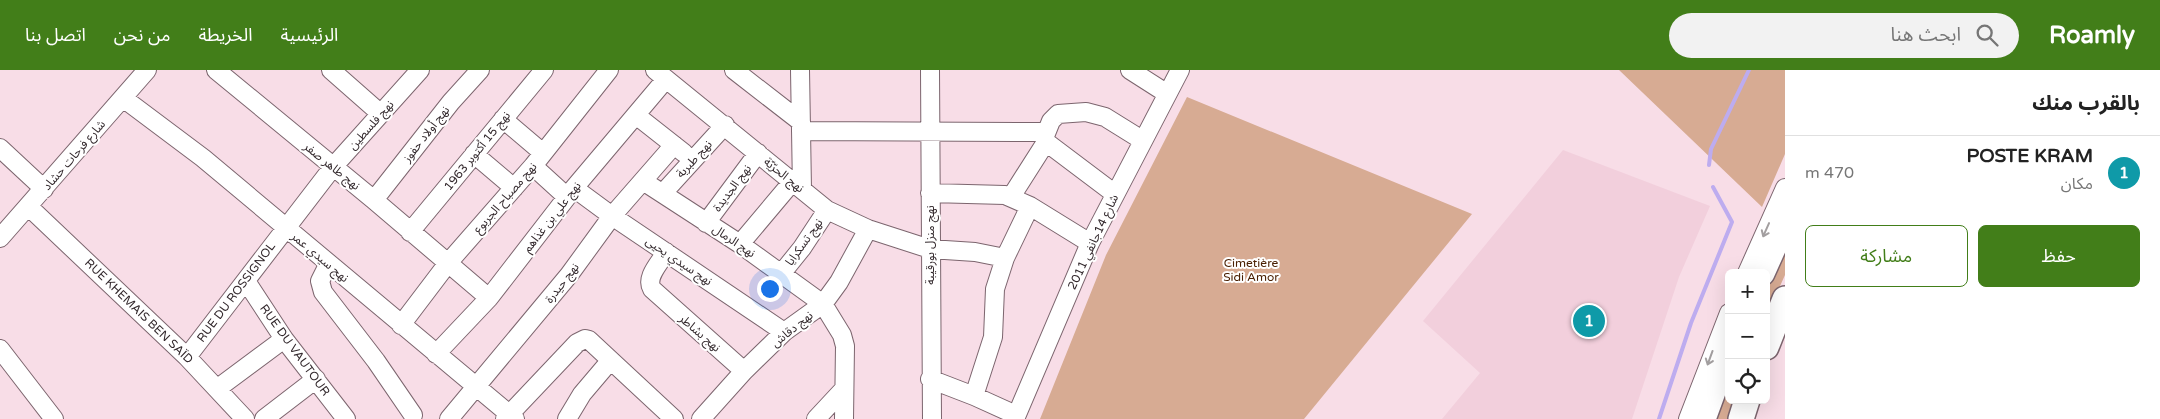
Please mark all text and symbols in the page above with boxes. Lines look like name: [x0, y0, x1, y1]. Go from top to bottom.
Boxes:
search box: [1669, 13, 2019, 58]
icon: search: [1973, 21, 2001, 49]
text: Roamly: [2049, 21, 2135, 50]
text: اتصل بنا: [25, 24, 86, 46]
text: من نحن: [114, 24, 171, 46]
text: الخريطة: [199, 24, 252, 46]
text: الرئيسية: [280, 24, 338, 46]
text: ابحث هنا: [1891, 24, 1961, 46]
text: بالقرب منك: [2032, 91, 2140, 116]
street label: نهج فلسطين: [345, 98, 398, 154]
street label: نهج أولاد حفوز: [399, 103, 454, 167]
street label: نهج 15 أكتوبر 1963: [440, 108, 515, 195]
street label: شارع فرحات حشاد: [40, 117, 110, 194]
street label: نهج طبربة: [673, 137, 716, 182]
street label: نهج طاهر صفر: [299, 138, 363, 194]
text: POSTE KRAM: [1966, 145, 2093, 167]
street label: نهج الحرّيّة: [760, 155, 807, 197]
street label: نهج مصباح الجربوع: [470, 160, 541, 238]
street label: نهج الجديدة: [710, 162, 756, 215]
text: 470 m: [1805, 163, 1854, 183]
text: 1: [2119, 163, 2129, 183]
text: مكان: [2061, 174, 2093, 194]
street label: نهج علي بن غذاهم: [520, 179, 586, 257]
street label: شارع 14جانفي 2011: [1065, 192, 1124, 293]
street label: نهج منزل بورقيبة: [923, 205, 939, 285]
street label: نهج تسكرايا: [782, 216, 827, 269]
street label: نهج الرمال: [709, 222, 758, 262]
one-way arrow: [1760, 222, 1770, 237]
button: مشاركة: [1805, 225, 1968, 287]
button: حفظ: [1978, 225, 2140, 287]
street label: نهج سيدي عمر: [286, 228, 351, 287]
street label: نهج سيدي يحيى: [641, 234, 715, 291]
street label: RUE DU ROSSIGNOL: [194, 239, 278, 345]
street label: RUE KHEMAIS BEN SAÏD: [82, 256, 196, 366]
park label: Cimetière Sidi Amor: [1223, 256, 1279, 284]
street label: نهج حيدرة: [542, 260, 584, 307]
map controls: [1725, 269, 1770, 404]
button: +: [1725, 269, 1770, 314]
your location: [757, 276, 783, 302]
street label: RUE DU VAUTOUR: [257, 302, 333, 398]
pin: 1: [1573, 302, 1605, 340]
street label: نهج دقاش: [768, 308, 817, 352]
street label: نهج بشاطر: [674, 311, 723, 356]
button: −: [1725, 314, 1770, 359]
one-way arrow: [1705, 349, 1714, 365]
button: locate: [1725, 359, 1770, 404]

